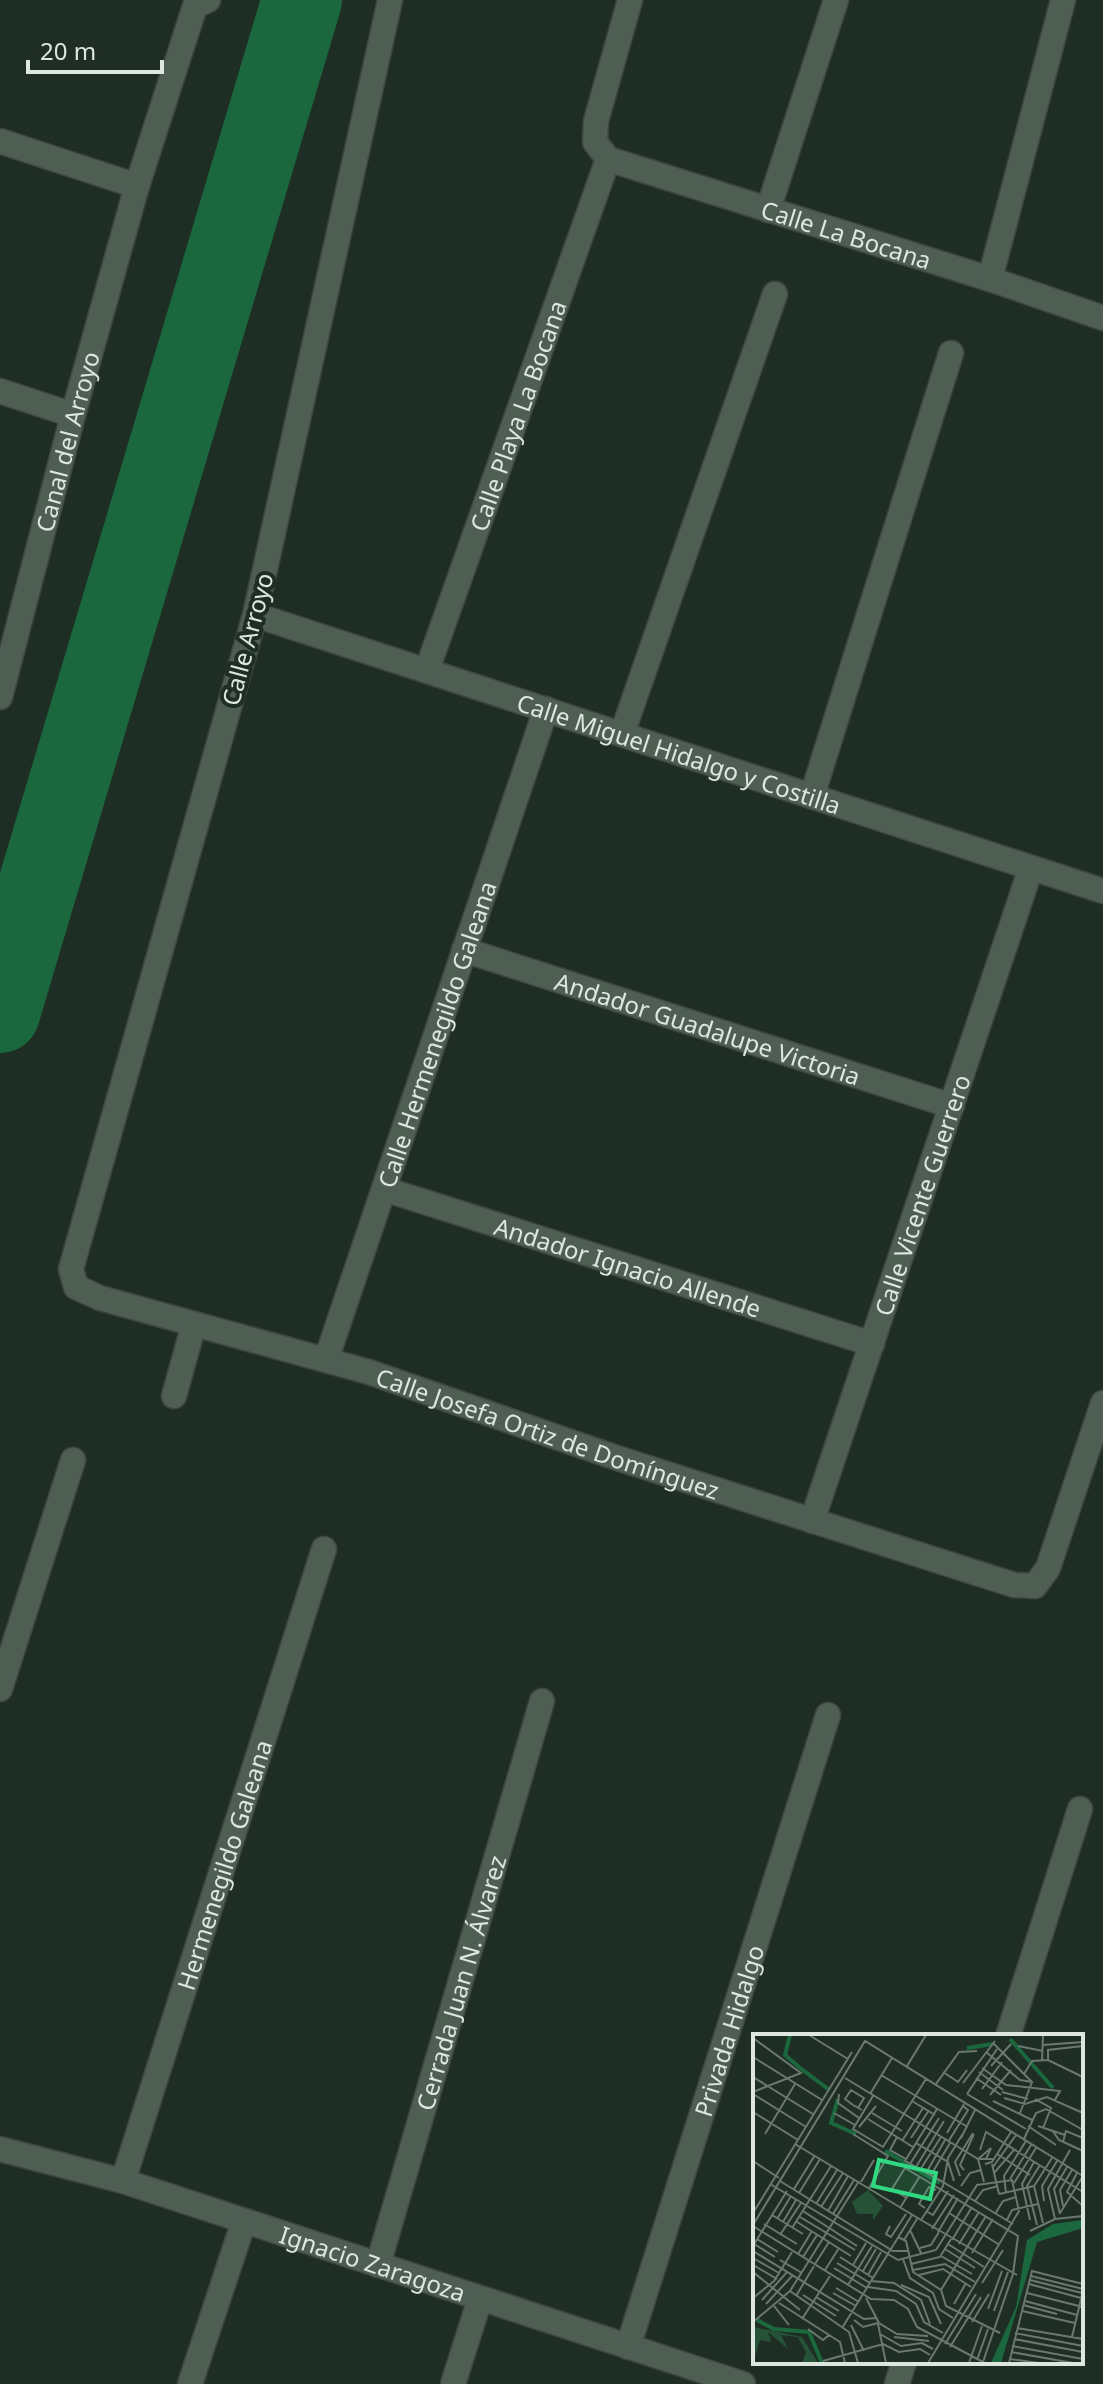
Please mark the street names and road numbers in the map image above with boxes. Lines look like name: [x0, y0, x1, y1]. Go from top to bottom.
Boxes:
street label: Calle La Bocana: [757, 192, 936, 276]
street label: Calle Playa La Bocana: [461, 296, 573, 535]
street label: Canal del Arroyo: [27, 347, 107, 535]
street label: Calle Arroyo: [213, 569, 281, 709]
street label: Calle Miguel Hidalgo y Costilla: [513, 685, 845, 821]
street label: Calle Hermenegildo Galeana: [369, 876, 503, 1192]
street label: Andador Guadalupe Victoria: [551, 964, 865, 1092]
street label: Calle Vicente Guerrero: [866, 1070, 977, 1320]
street label: Andador Ignacio Allende: [490, 1209, 765, 1324]
street label: Calle Josefa Ortiz de Domínguez: [372, 1359, 724, 1506]
street label: Hermenegildo Galeana: [168, 1735, 279, 1994]
street label: Cerrada Juan N. Álvarez: [407, 1851, 513, 2114]
street label: Privada Hidalgo: [686, 1940, 771, 2121]
street label: Ignacio Zaragoza: [276, 2217, 470, 2309]

